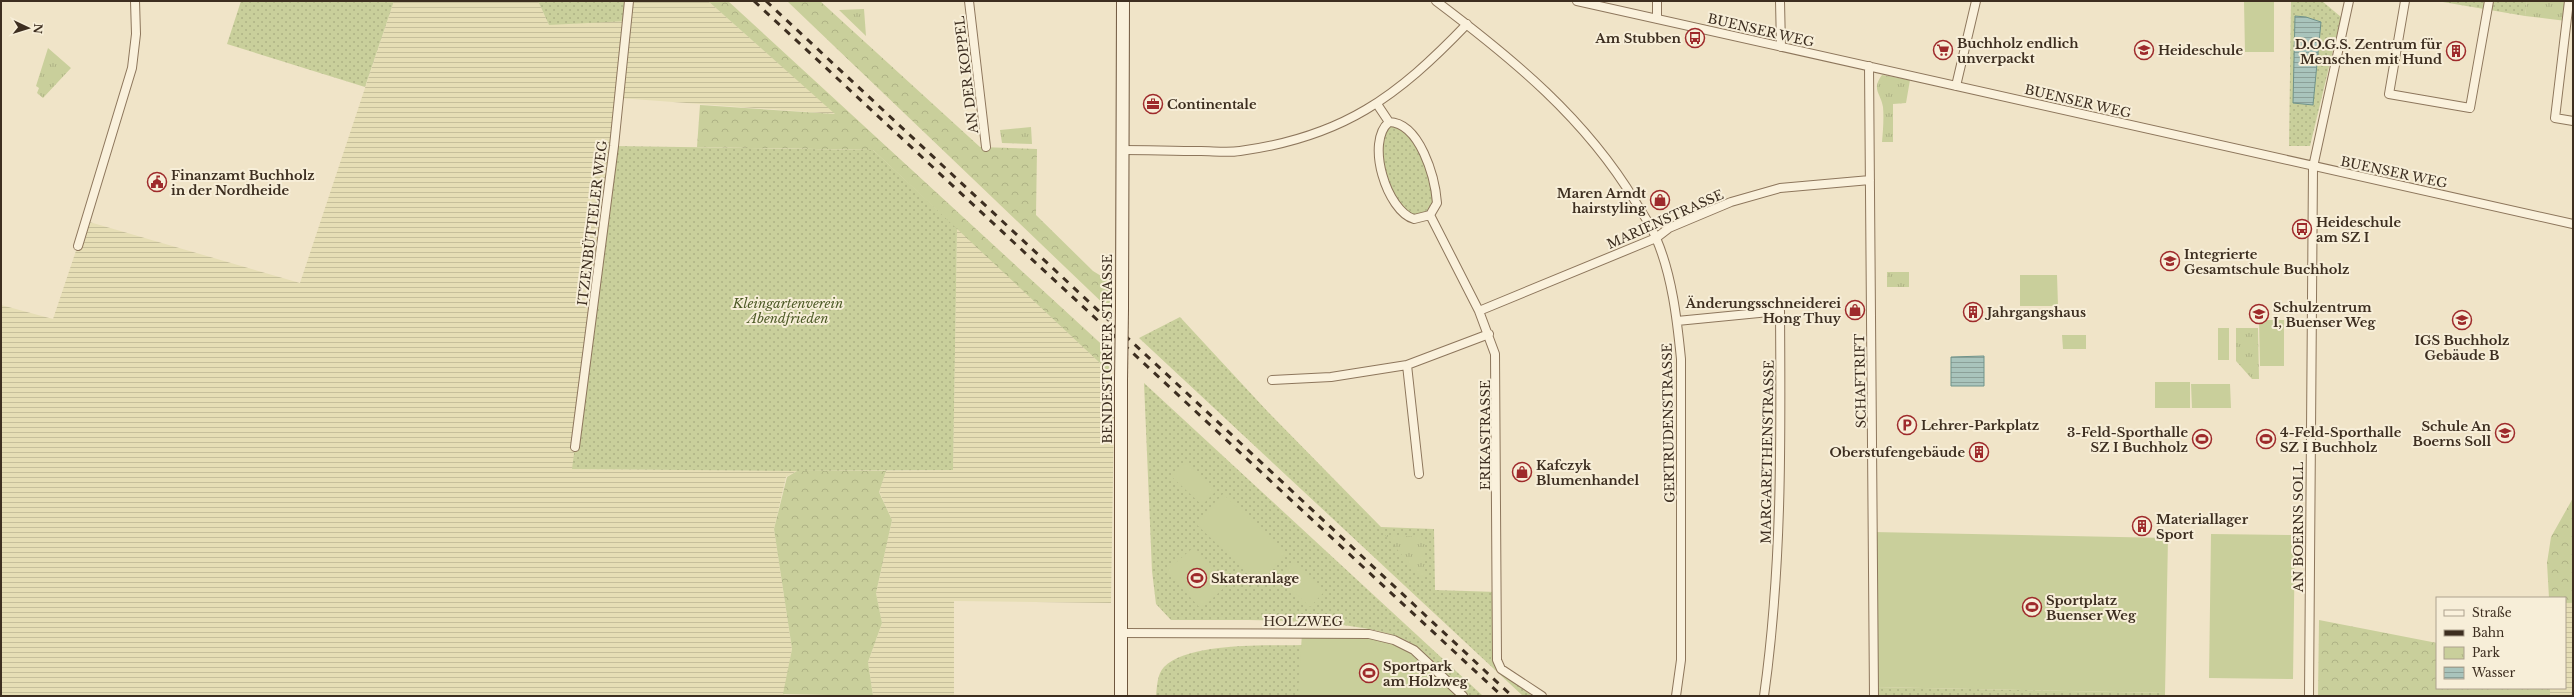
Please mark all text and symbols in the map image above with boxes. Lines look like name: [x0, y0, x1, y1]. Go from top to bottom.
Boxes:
north arrow: [8, 8, 48, 48]
street label: BUENSER WEG: [1706, 10, 1816, 51]
street label: AN DER KOPPEL: [951, 15, 982, 136]
text: N: [31, 23, 45, 35]
bus stop icon: Am Stubben: [1684, 27, 1706, 49]
place label: Am Stubben: [1594, 30, 1682, 47]
place label: Buchholz endlich unverpackt: [1957, 35, 2079, 67]
place label: D.O.G.S. Zentrum für Menschen mit Hund: [2295, 36, 2443, 68]
supermarket icon: Buchholz endlich unverpackt: [1932, 39, 1954, 61]
school or university icon: Heideschule: [2133, 39, 2155, 61]
building icon: D.O.G.S. Zentrum für Menschen mit Hund: [2445, 40, 2467, 62]
place label: Heideschule: [2158, 42, 2243, 59]
street label: BUENSER WEG: [2023, 81, 2133, 122]
office icon: Continentale: [1142, 93, 1164, 115]
place label: Continentale: [1167, 96, 1257, 113]
street label: ITZENBÜTTELER WEG: [573, 139, 611, 307]
street label: BUENSER WEG: [2339, 153, 2449, 192]
place label: Finanzamt Buchholz in der Nordheide: [171, 167, 315, 199]
public building icon: Finanzamt Buchholz in der Nordheide: [146, 171, 168, 193]
place label: Maren Arndt hairstyling: [1557, 185, 1647, 217]
street label: MARIENSTRASSE: [1604, 186, 1726, 253]
shop icon: Maren Arndt hairstyling: [1649, 189, 1671, 211]
place label: Heideschule am SZ I: [2316, 214, 2401, 246]
bus stop icon: Heideschule am SZ I: [2291, 218, 2313, 240]
place label: Integrierte Gesamtschule Buchholz: [2184, 246, 2349, 278]
school or university icon: Integrierte Gesamtschule Buchholz: [2159, 250, 2181, 272]
street label: BENDESTORFER STRASSE: [1099, 254, 1116, 444]
park label: Kleingartenverein Abendfrieden: [732, 295, 843, 327]
place label: Änderungsschneiderei Hong Thuy: [1685, 295, 1842, 327]
shop icon: Änderungsschneiderei Hong Thuy: [1844, 299, 1866, 321]
place label: Schulzentrum I, Buenser Weg: [2273, 299, 2376, 331]
building icon: Jahrgangshaus: [1962, 301, 1984, 323]
school or university icon: Schulzentrum I, Buenser Weg: [2248, 303, 2270, 325]
place label: Jahrgangshaus: [1984, 304, 2086, 321]
school or university icon: IGS Buchholz Gebäude B: [2451, 309, 2473, 331]
place label: IGS Buchholz Gebäude B: [2415, 332, 2509, 364]
street label: SCHAFTRIFT: [1851, 333, 1870, 429]
street label: GERTRUDENSTRASSE: [1659, 343, 1678, 503]
street label: MARGARETHENSTRASSE: [1757, 360, 1778, 544]
street label: ERIKASTRASSE: [1477, 380, 1494, 490]
parking icon: Lehrer-Parkplatz: [1896, 414, 1918, 436]
place label: Lehrer-Parkplatz: [1921, 417, 2039, 434]
place label: Schule An Boerns Soll: [2413, 418, 2492, 450]
school or university icon: Schule An Boerns Soll: [2494, 422, 2516, 444]
place label: 3-Feld-Sporthalle SZ I Buchholz: [2067, 424, 2188, 456]
place label: 4-Feld-Sporthalle SZ I Buchholz: [2280, 424, 2402, 456]
sports icon: 3-Feld-Sporthalle SZ I Buchholz: [2191, 428, 2213, 450]
sports icon: 4-Feld-Sporthalle SZ I Buchholz: [2255, 428, 2277, 450]
building icon: Oberstufengebäude: [1968, 441, 1990, 463]
place label: Oberstufengebäude: [1830, 444, 1965, 461]
place label: Kafczyk Blumenhandel: [1536, 457, 1639, 489]
shop icon: Kafczyk Blumenhandel: [1511, 461, 1533, 483]
street label: AN BOERNS SOLL: [2290, 461, 2307, 593]
place label: Materiallager Sport: [2156, 511, 2249, 543]
building icon: Materiallager Sport: [2131, 515, 2153, 537]
sports icon: Skateranlage: [1186, 567, 1208, 589]
place label: Skateranlage: [1211, 570, 1300, 587]
place label: Sportplatz Buenser Weg: [2046, 592, 2137, 624]
sports icon: Sportplatz Buenser Weg: [2021, 596, 2043, 618]
legend: [2436, 597, 2566, 689]
text: Straße: [2472, 605, 2512, 620]
street label: HOLZWEG: [1263, 613, 1343, 630]
text: Bahn: [2472, 625, 2504, 640]
text: Park: [2472, 645, 2500, 660]
place label: Sportpark am Holzweg: [1383, 658, 1469, 690]
sports icon: Sportpark am Holzweg: [1358, 662, 1380, 684]
text: Wasser: [2471, 665, 2515, 680]

